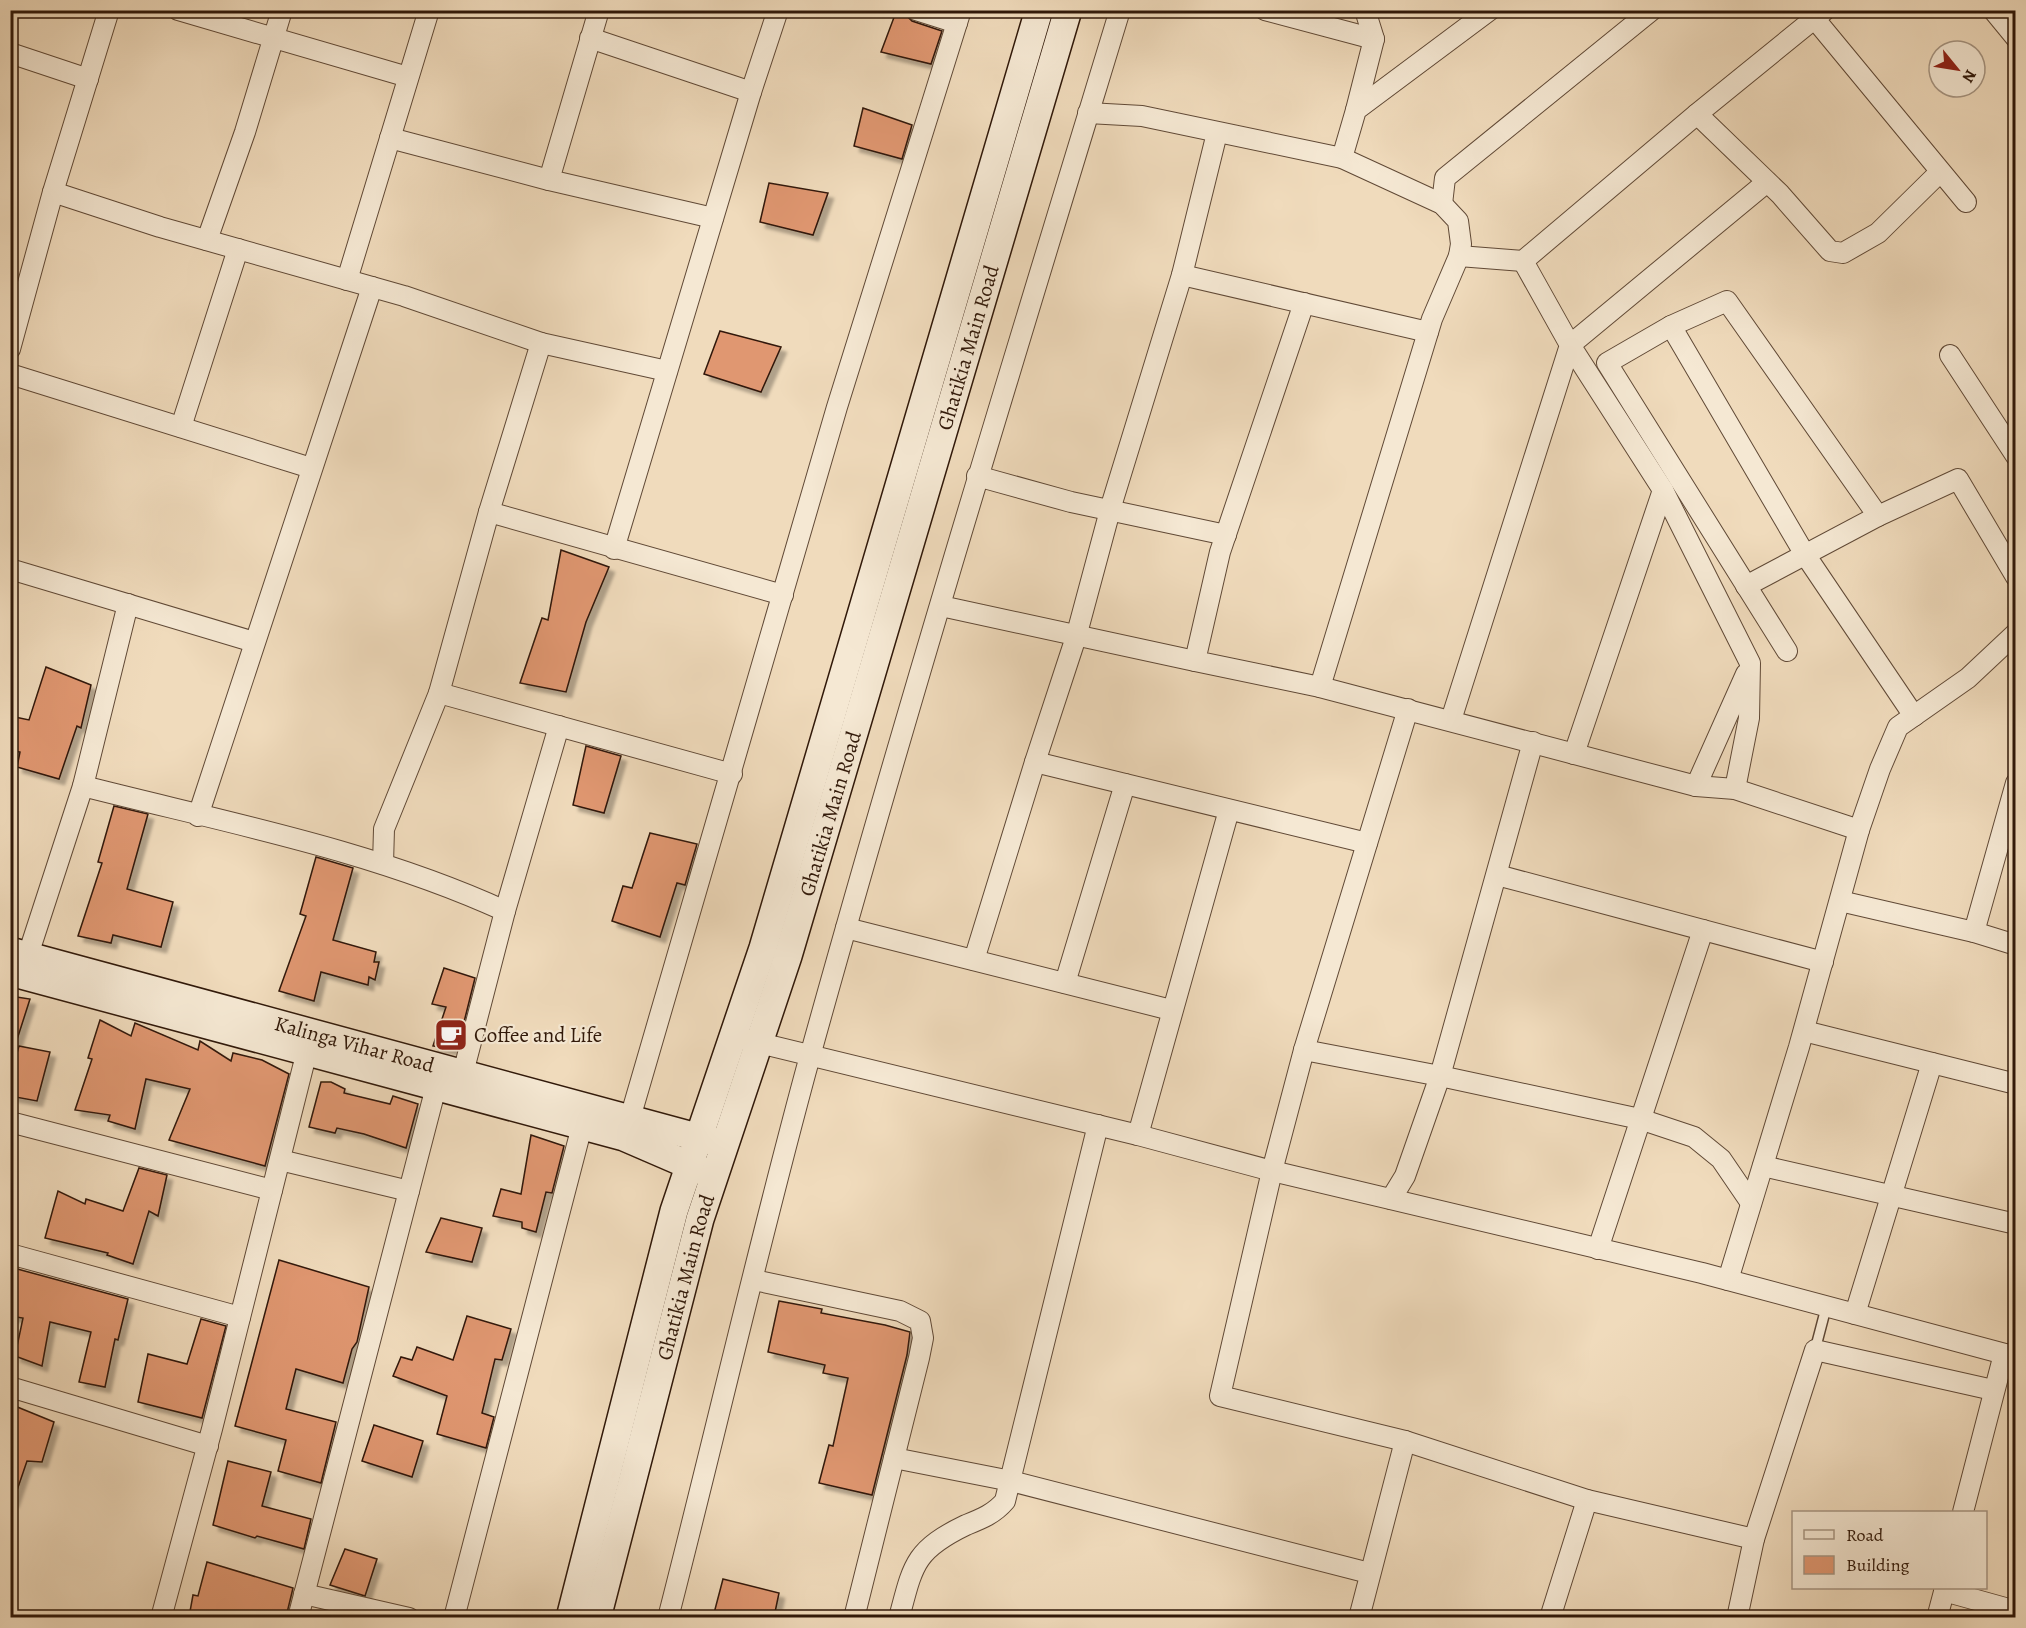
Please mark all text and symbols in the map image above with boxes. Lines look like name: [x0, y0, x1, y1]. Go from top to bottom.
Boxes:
north arrow: [1927, 39, 1987, 99]
text: N: [1957, 65, 1982, 87]
street label: Ghatikia Main Road: [930, 261, 1006, 433]
street label: Ghatikia Main Road: [793, 727, 868, 899]
street label: Kalinga Vihar Road: [272, 1009, 438, 1080]
cafe icon: Coffee and Life: [433, 1017, 469, 1053]
place label: Coffee and Life: [474, 1021, 602, 1049]
street label: Ghatikia Main Road: [650, 1190, 722, 1363]
legend: [1792, 1511, 1987, 1589]
text: Road: [1846, 1523, 1884, 1547]
text: Building: [1846, 1553, 1910, 1577]

